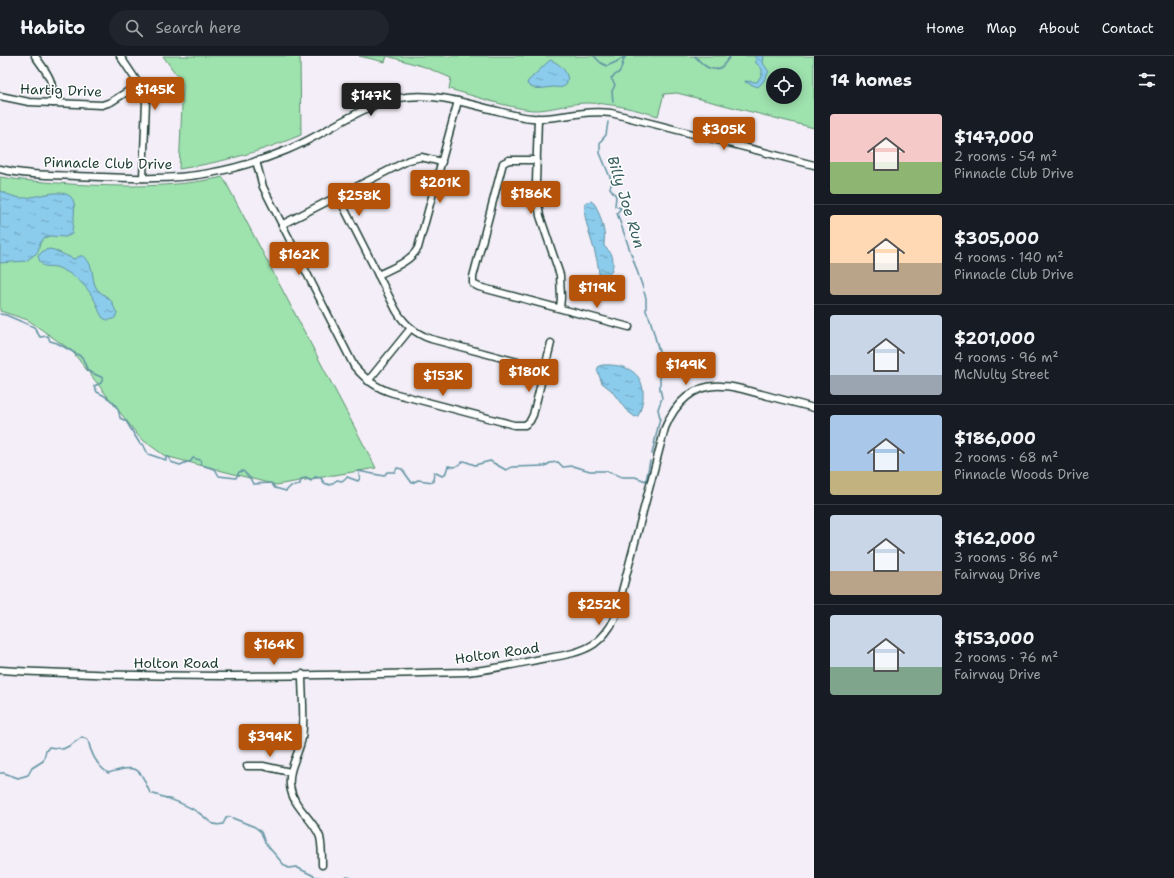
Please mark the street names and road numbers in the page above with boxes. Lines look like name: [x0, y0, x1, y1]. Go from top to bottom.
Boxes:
street label: Hartig Drive: [20, 80, 102, 100]
street label: Pinnacle Club Drive: [43, 153, 173, 173]
street label: Holton Road: [454, 638, 541, 668]
street label: Holton Road: [133, 654, 219, 672]

